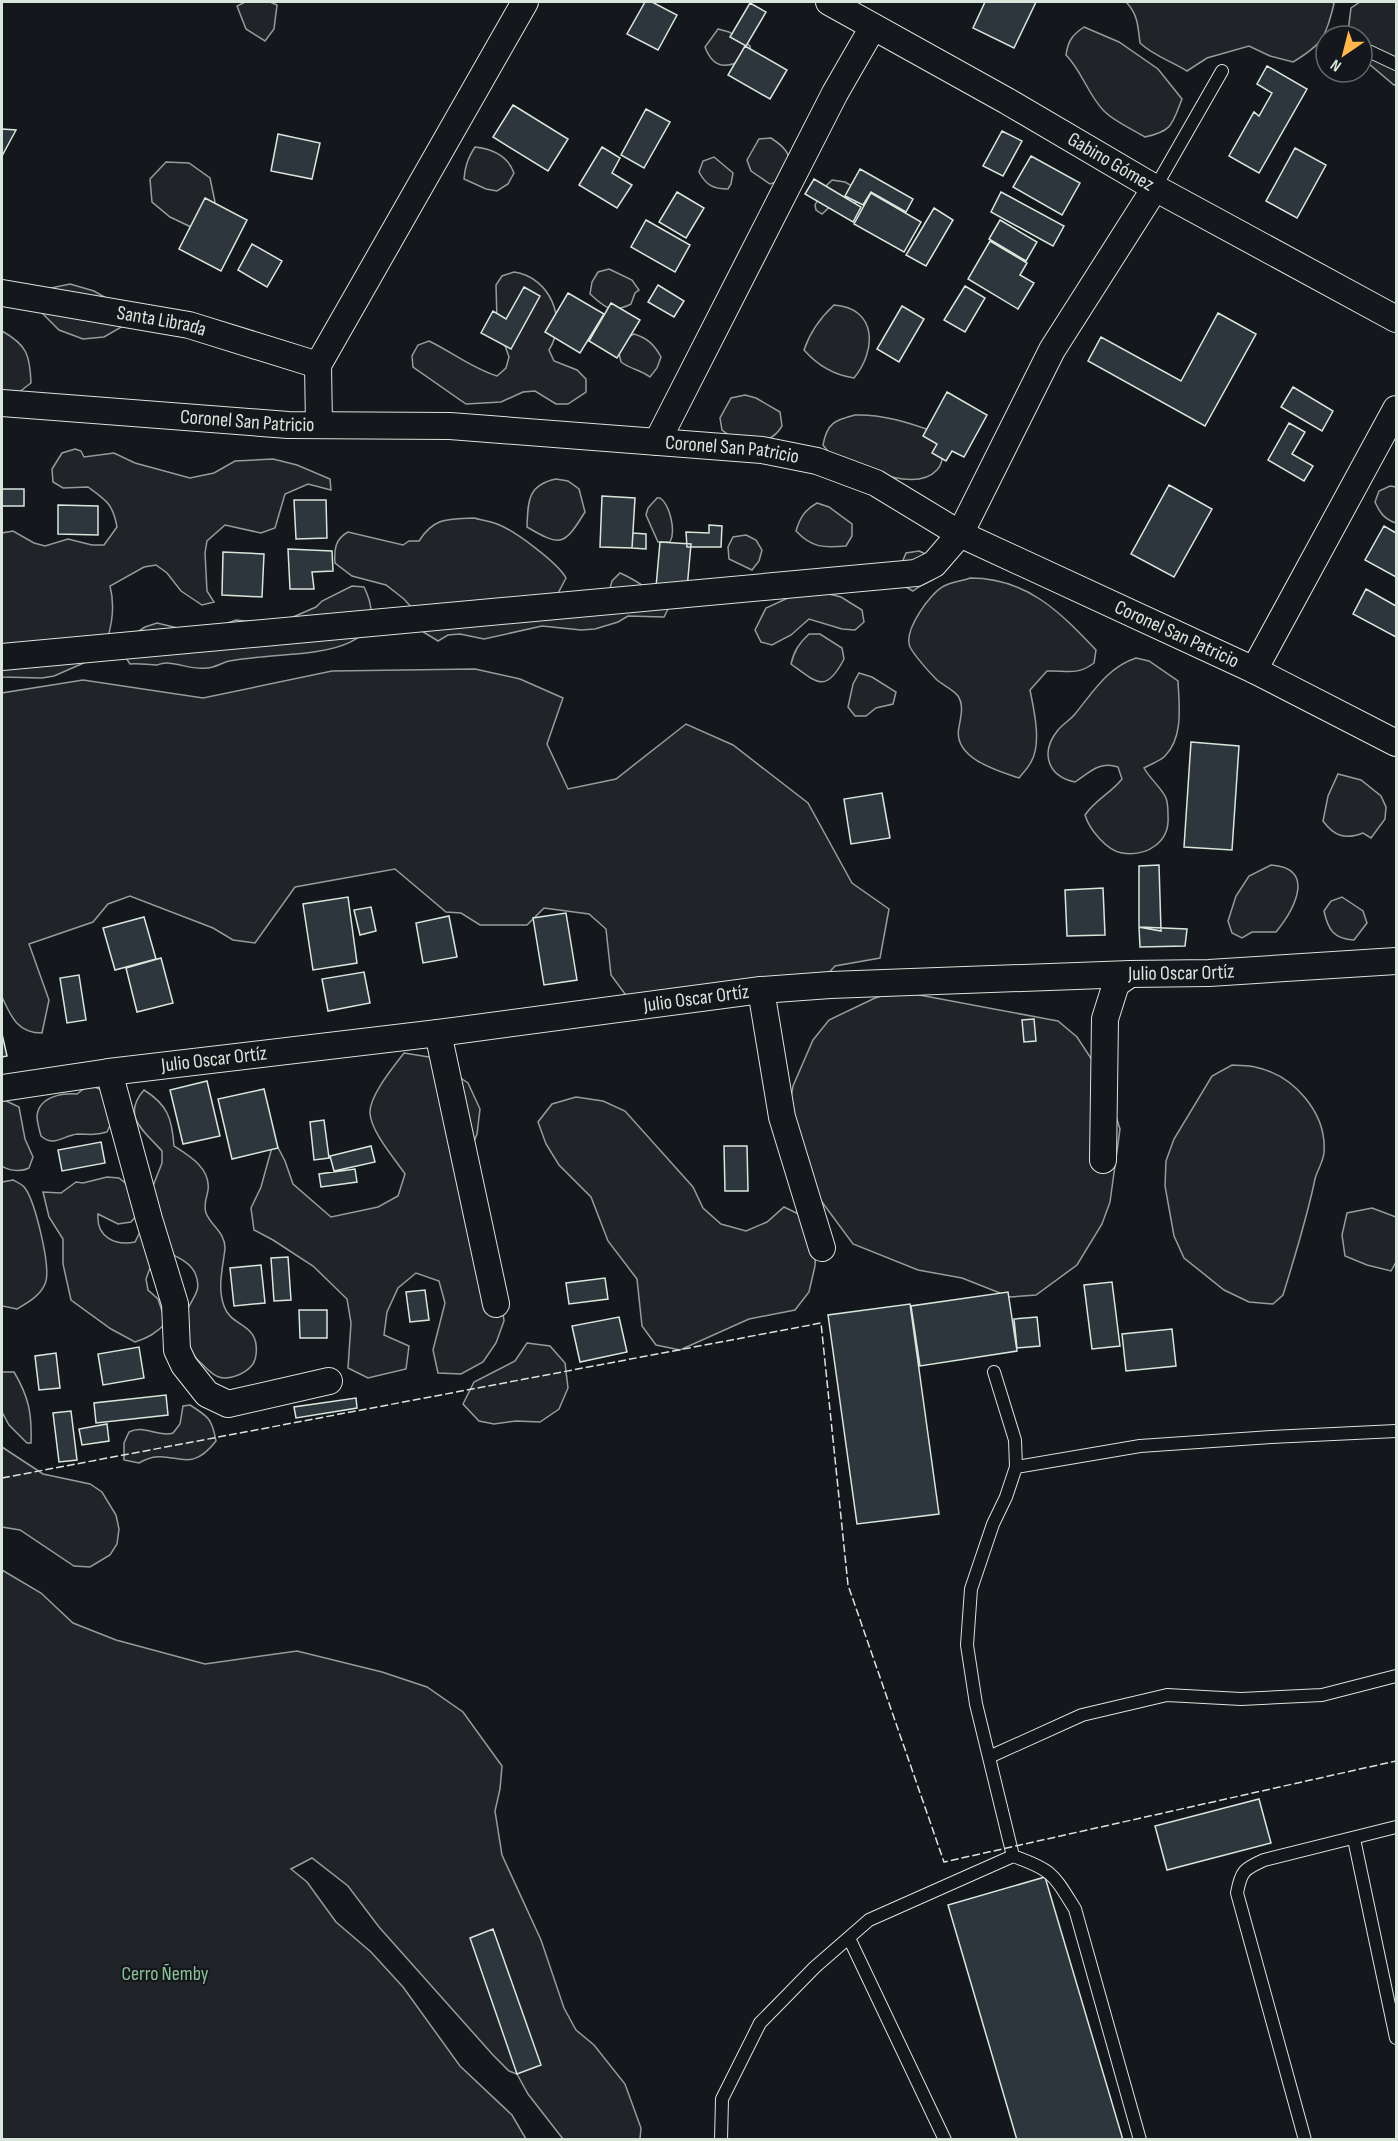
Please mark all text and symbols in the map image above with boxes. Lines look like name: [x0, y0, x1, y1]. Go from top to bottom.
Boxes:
north arrow: [1314, 24, 1374, 84]
text: N: [1327, 55, 1345, 75]
street label: Gabino Gómez: [1063, 127, 1158, 197]
street label: Santa Librada: [115, 301, 209, 342]
street label: Coronel San Patricio: [179, 405, 315, 437]
street label: Coronel San Patricio: [664, 431, 801, 469]
street label: Coronel San Patricio: [1111, 595, 1243, 673]
street label: Julio Oscar Ortíz: [1127, 959, 1235, 986]
street label: Julio Oscar Ortíz: [641, 980, 750, 1018]
street label: Julio Oscar Ortíz: [159, 1041, 268, 1078]
park label: Cerro Ñemby: [121, 1962, 209, 1986]

